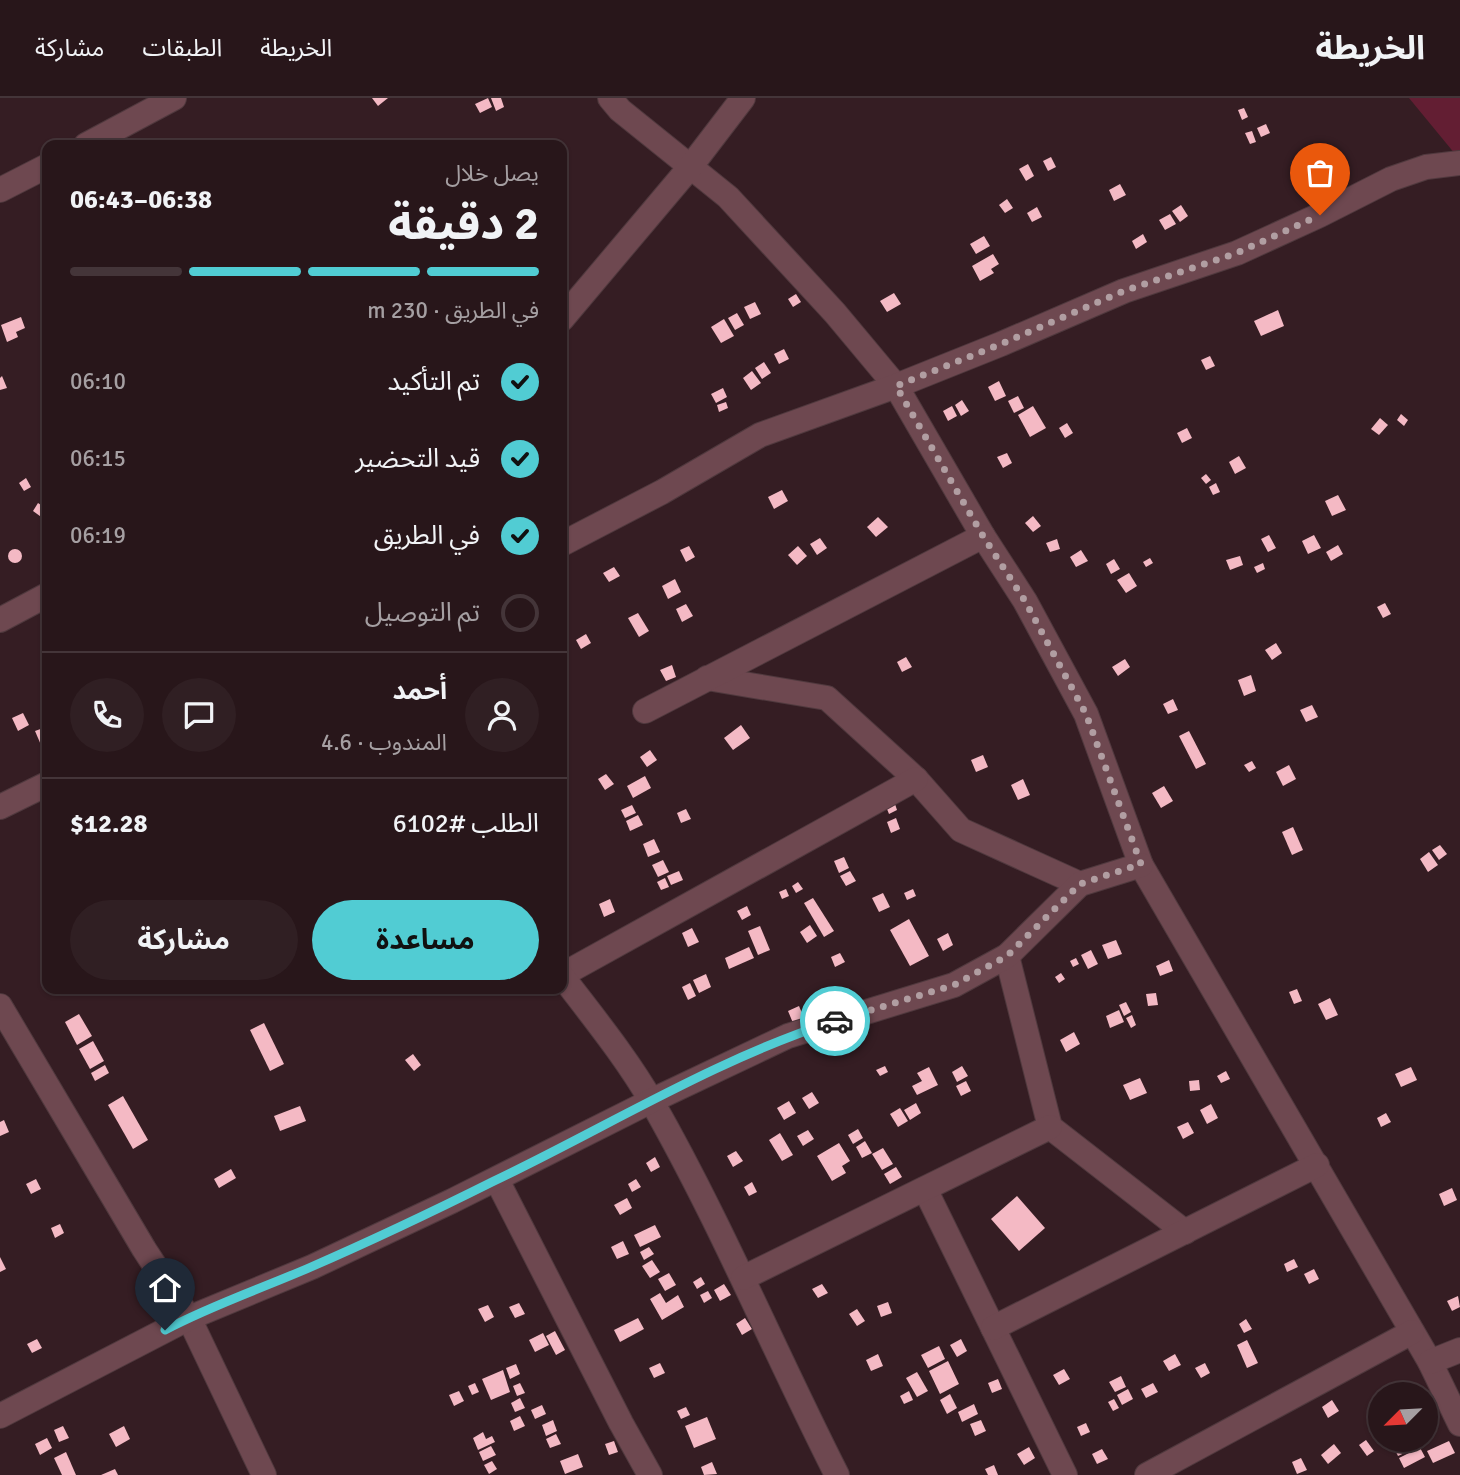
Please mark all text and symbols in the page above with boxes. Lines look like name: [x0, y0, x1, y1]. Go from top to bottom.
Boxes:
text: الخريطة: [1315, 28, 1425, 69]
text: مشاركة: [35, 33, 104, 63]
text: الطبقات: [142, 33, 222, 63]
text: الخريطة: [260, 33, 332, 63]
pin: [1290, 143, 1350, 215]
icon: bag: [1301, 154, 1339, 192]
text: يصل خلال: [445, 159, 539, 188]
text: 06:38–06:43: [70, 184, 212, 216]
text: 2 دقيقة: [388, 196, 539, 252]
text: في الطريق · 230 m: [367, 296, 539, 325]
icon: check: [501, 363, 539, 401]
text: تم التأكيد: [387, 366, 480, 398]
text: 06:10: [70, 367, 126, 396]
icon: check: [501, 440, 539, 478]
text: قيد التحضير: [355, 443, 480, 475]
text: 06:15: [70, 444, 126, 473]
icon: check: [501, 517, 539, 555]
text: في الطريق: [374, 520, 480, 552]
text: 06:19: [70, 521, 126, 550]
text: تم التوصيل: [365, 597, 480, 629]
text: أحمد: [393, 675, 447, 707]
button: phone: [70, 678, 144, 752]
button: chat: [162, 678, 236, 752]
button: person: [465, 678, 539, 752]
text: المندوب · 4.6: [321, 728, 447, 757]
text: $12.28: [70, 808, 148, 840]
text: الطلب #6102: [393, 808, 539, 840]
button: مشاركة: [70, 900, 298, 980]
button: مساعدة: [312, 900, 539, 980]
courier: [800, 986, 870, 1056]
icon: car: [816, 1002, 854, 1040]
pin: [135, 1258, 195, 1330]
icon: home: [146, 1269, 184, 1307]
north arrow: [1368, 1382, 1438, 1452]
map controls: [1368, 1382, 1438, 1452]

